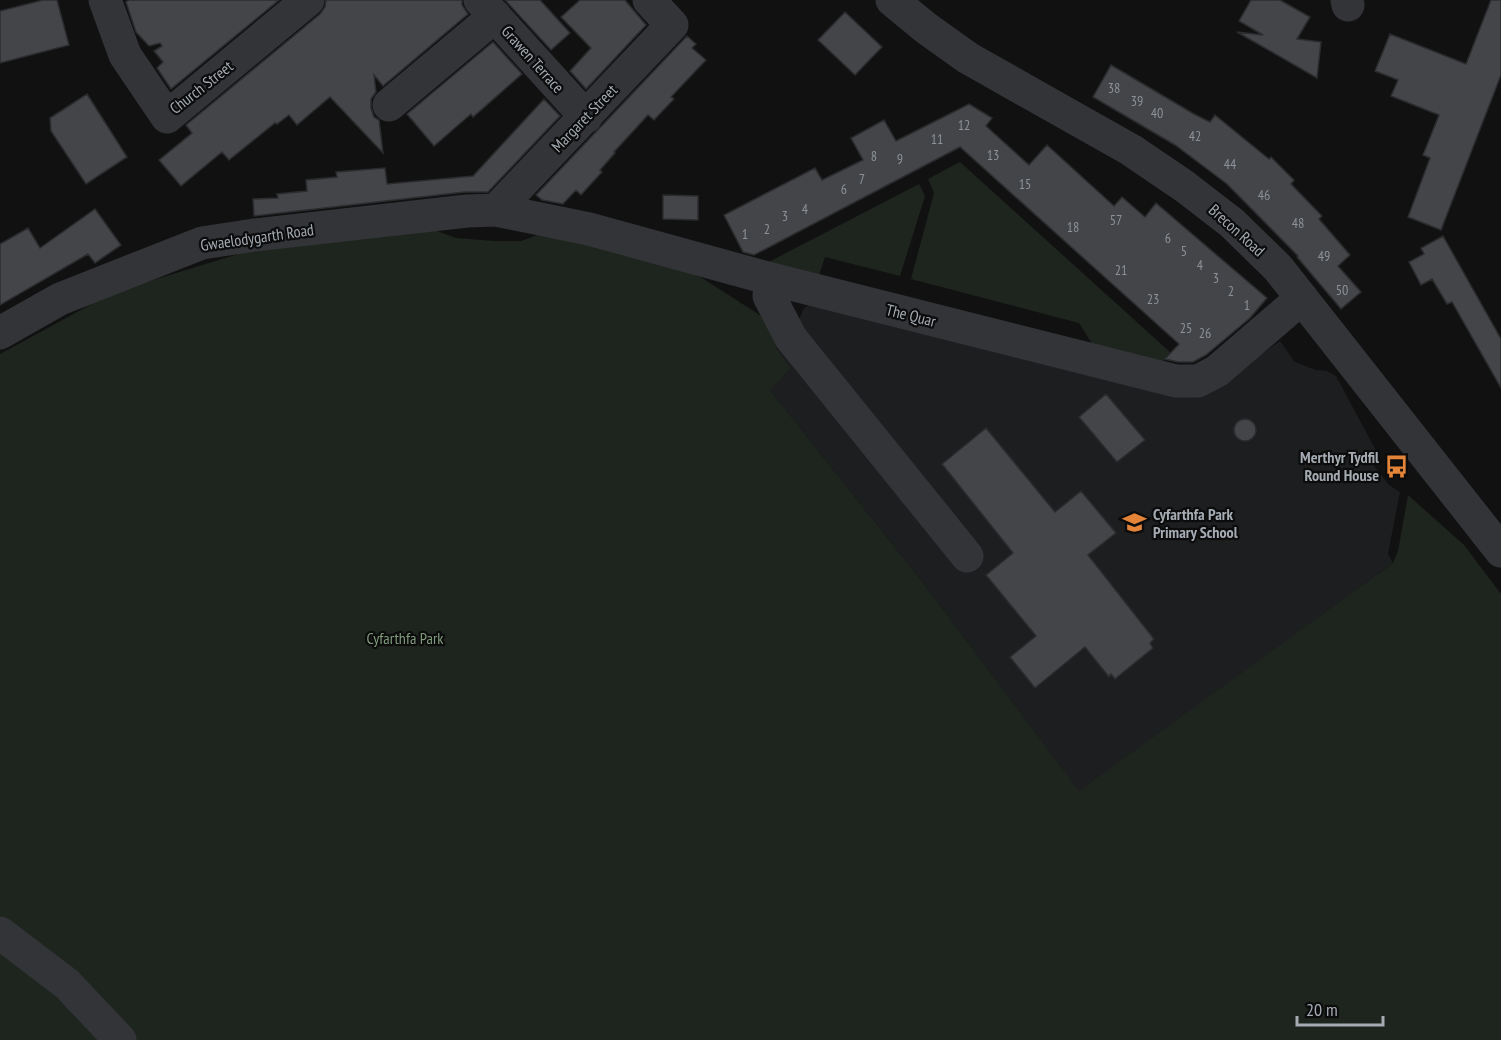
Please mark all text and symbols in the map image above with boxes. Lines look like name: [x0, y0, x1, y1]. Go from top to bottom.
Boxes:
street label: Grawen Terrace: [498, 21, 568, 97]
street label: Church Street: [165, 56, 237, 118]
house number: 38: [1108, 79, 1120, 97]
street label: Margaret Street: [547, 80, 622, 156]
house number: 39: [1131, 92, 1143, 110]
house number: 40: [1151, 104, 1163, 122]
house number: 12: [958, 116, 970, 134]
house number: 42: [1189, 127, 1201, 145]
house number: 11: [931, 130, 943, 148]
house number: 13: [987, 146, 999, 164]
house number: 8: [871, 147, 877, 165]
house number: 9: [897, 150, 903, 168]
house number: 44: [1224, 155, 1237, 173]
house number: 7: [859, 170, 865, 188]
house number: 15: [1019, 175, 1031, 193]
house number: 6: [841, 180, 847, 198]
house number: 46: [1258, 186, 1270, 204]
house number: 4: [802, 200, 809, 218]
street label: Brecon Road: [1205, 200, 1269, 260]
house number: 3: [782, 207, 788, 225]
house number: 57: [1110, 211, 1122, 229]
house number: 48: [1292, 214, 1304, 232]
house number: 18: [1067, 218, 1079, 236]
street label: Gwaelodygarth Road: [199, 219, 315, 255]
house number: 2: [764, 220, 770, 238]
house number: 1: [742, 225, 748, 243]
house number: 6: [1165, 229, 1171, 247]
house number: 5: [1181, 242, 1187, 260]
house number: 49: [1318, 247, 1330, 265]
house number: 4: [1197, 256, 1204, 274]
house number: 21: [1115, 261, 1127, 279]
house number: 3: [1213, 269, 1219, 287]
house number: 50: [1336, 281, 1348, 299]
house number: 2: [1228, 282, 1234, 300]
house number: 23: [1147, 290, 1159, 308]
house number: 1: [1244, 296, 1250, 314]
street label: The Quar: [884, 299, 939, 331]
house number: 25: [1180, 319, 1192, 337]
house number: 26: [1199, 324, 1211, 342]
place label: Merthyr Tydfil Round House: [1300, 447, 1379, 485]
bus stop icon: Merthyr Tydfil Round House: [1384, 453, 1410, 479]
place label: Cyfarthfa Park Primary School: [1153, 504, 1238, 542]
school or university icon: Cyfarthfa Park Primary School: [1122, 510, 1148, 536]
park label: Cyfarthfa Park: [366, 628, 444, 648]
scale bar: [1297, 989, 1382, 1027]
text: 20 m: [1306, 998, 1338, 1021]

